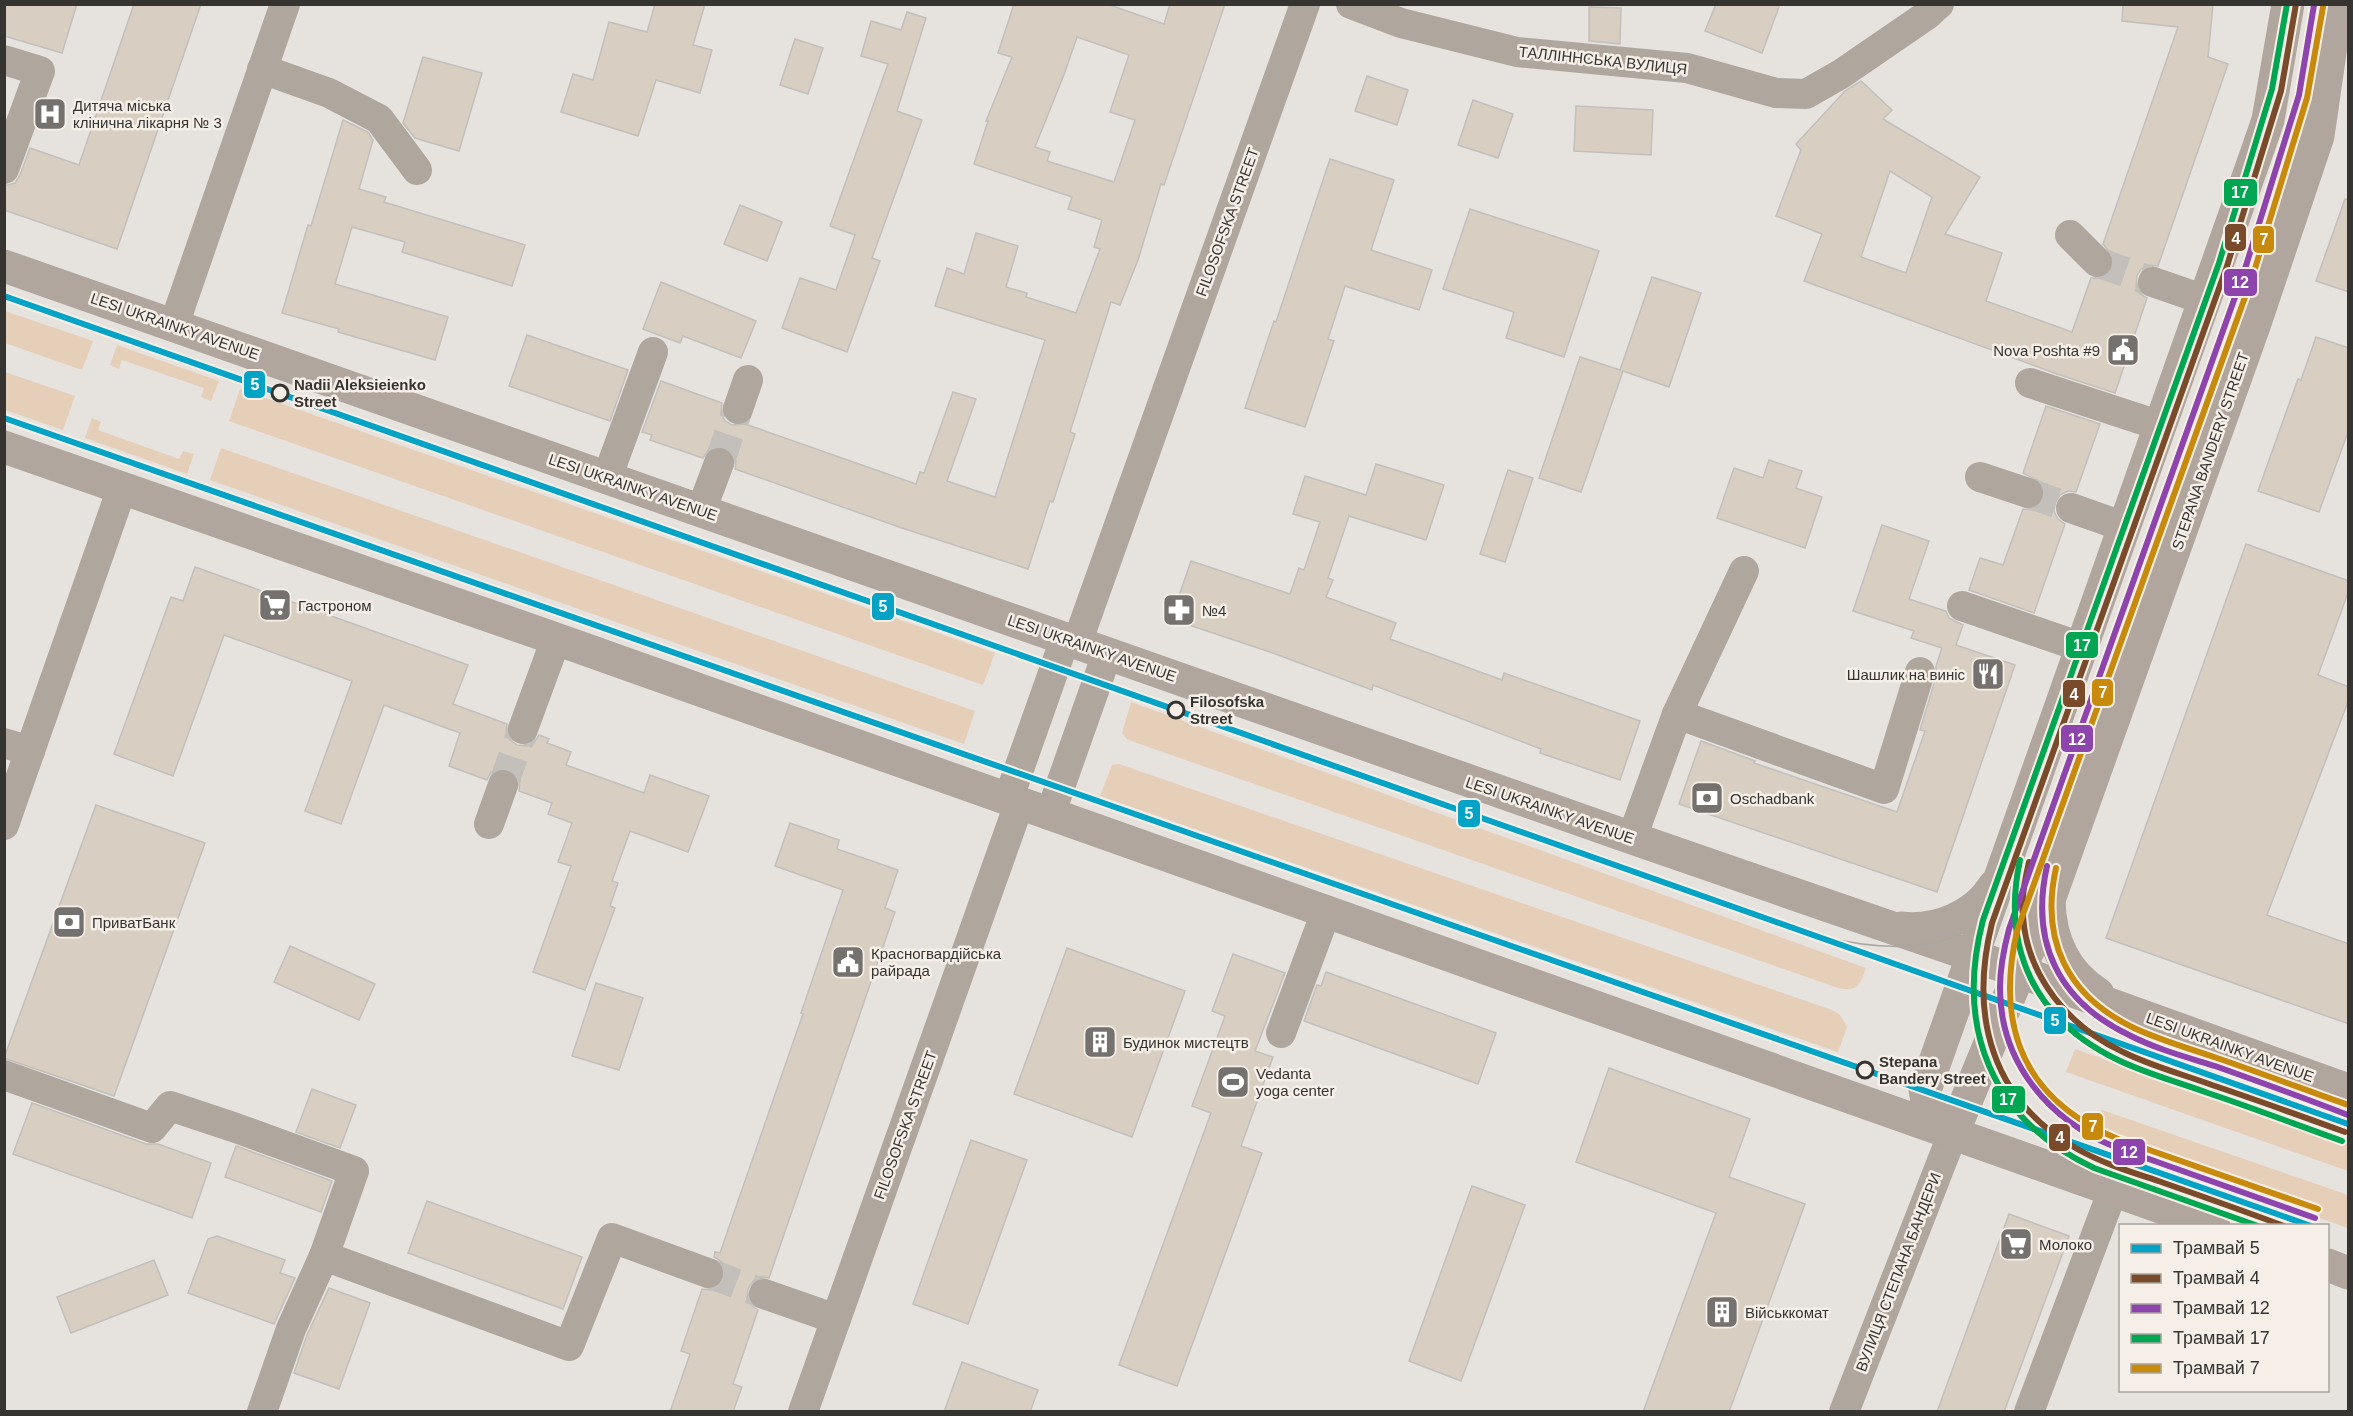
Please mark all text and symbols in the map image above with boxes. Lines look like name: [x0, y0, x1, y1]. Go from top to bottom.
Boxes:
street label: ТАЛЛІННСЬКА ВУЛИЦЯ: [1518, 43, 1688, 77]
hospital icon: Дитяча міська клінична лікарня № 3: [32, 96, 68, 132]
place label: Дитяча міська клінична лікарня № 3: [73, 97, 222, 131]
street label: FILOSOFSKA STREET: [1192, 145, 1262, 299]
line badge: 17: [2223, 178, 2258, 207]
text: 17: [2231, 184, 2249, 201]
line badge: 4: [2224, 223, 2247, 252]
line badge: 7: [2252, 225, 2275, 254]
text: 4: [2232, 230, 2241, 247]
text: 7: [2260, 231, 2269, 248]
line badge: 12: [2223, 268, 2258, 297]
text: 12: [2231, 274, 2249, 291]
street label: LESI UKRAINKY AVENUE: [89, 289, 261, 363]
public building icon: Nova Poshta #9: [2105, 332, 2141, 368]
place label: Nova Poshta #9: [1993, 342, 2100, 359]
street label: STEPANA BANDERY STREET: [2168, 350, 2252, 552]
line badge: 5: [243, 370, 266, 399]
text: 5: [251, 376, 260, 393]
place label: Nadii Aleksieienko Street: [294, 376, 426, 410]
marker: Nadii Aleksieienko Street: [271, 384, 289, 402]
street label: LESI UKRAINKY AVENUE: [547, 450, 719, 524]
supermarket icon: Гастроном: [257, 587, 293, 623]
line badge: 5: [871, 592, 895, 621]
pharmacy icon: №4: [1161, 592, 1197, 628]
place label: Гастроном: [298, 597, 372, 614]
text: 5: [879, 598, 888, 615]
place label: №4: [1202, 602, 1226, 619]
street label: LESI UKRAINKY AVENUE: [1006, 611, 1178, 685]
line badge: 17: [2065, 631, 2099, 659]
text: 17: [2073, 637, 2091, 654]
restaurant icon: Шашлик на виніс: [1970, 656, 2006, 692]
place label: Шашлик на виніс: [1847, 666, 1965, 683]
line badge: 7: [2091, 678, 2114, 707]
line badge: 4: [2062, 679, 2086, 708]
text: 7: [2099, 684, 2108, 701]
text: 4: [2070, 686, 2079, 703]
place label: Filosofska Street: [1190, 693, 1265, 727]
marker: Filosofska Street: [1167, 701, 1185, 719]
line badge: 12: [2060, 724, 2094, 753]
text: 12: [2068, 731, 2086, 748]
street label: LESI UKRAINKY AVENUE: [1464, 773, 1636, 847]
bank icon: Oschadbank: [1689, 780, 1725, 816]
place label: Oschadbank: [1730, 790, 1815, 807]
line badge: 5: [1457, 799, 1481, 828]
text: 5: [1465, 805, 1474, 822]
bank icon: ПриватБанк: [51, 904, 87, 940]
place label: ПриватБанк: [92, 914, 176, 931]
public building icon: Красногвардійська райрада: [830, 944, 866, 980]
place label: Красногвардійська райрада: [871, 945, 1002, 979]
line badge: 5: [2043, 1006, 2067, 1035]
street label: LESI UKRAINKY AVENUE: [2144, 1009, 2316, 1085]
text: 5: [2051, 1012, 2060, 1029]
building icon: Будинок мистецтв: [1082, 1024, 1118, 1060]
place label: Будинок мистецтв: [1123, 1034, 1249, 1051]
street label: FILOSOFSKA STREET: [870, 1048, 940, 1202]
place label: Stepana Bandery Street: [1879, 1053, 1986, 1087]
marker: Stepana Bandery Street: [1856, 1061, 1874, 1079]
sports icon: Vedanta yoga center: [1215, 1064, 1251, 1100]
place label: Vedanta yoga center: [1256, 1065, 1334, 1099]
line badge: 17: [1991, 1085, 2026, 1114]
text: 17: [1999, 1091, 2017, 1108]
line badge: 7: [2081, 1112, 2104, 1141]
text: 7: [2089, 1118, 2098, 1135]
line badge: 4: [2048, 1123, 2071, 1152]
text: 4: [2056, 1129, 2065, 1146]
line badge: 12: [2112, 1138, 2146, 1166]
text: 12: [2120, 1144, 2138, 1161]
street label: ВУЛИЦЯ СТЕПАНА БАНДЕРИ: [1852, 1170, 1944, 1374]
legend: [2119, 1224, 2329, 1392]
supermarket icon: Молоко: [1998, 1226, 2034, 1262]
place label: Молоко: [2039, 1236, 2092, 1253]
text: Трамвай 5: [2173, 1238, 2260, 1258]
text: Трамвай 4: [2173, 1268, 2260, 1288]
building icon: Військкомат: [1704, 1294, 1740, 1330]
text: Трамвай 12: [2173, 1298, 2270, 1318]
place label: Військкомат: [1745, 1304, 1829, 1321]
text: Трамвай 17: [2173, 1328, 2270, 1348]
text: Трамвай 7: [2173, 1358, 2260, 1378]

